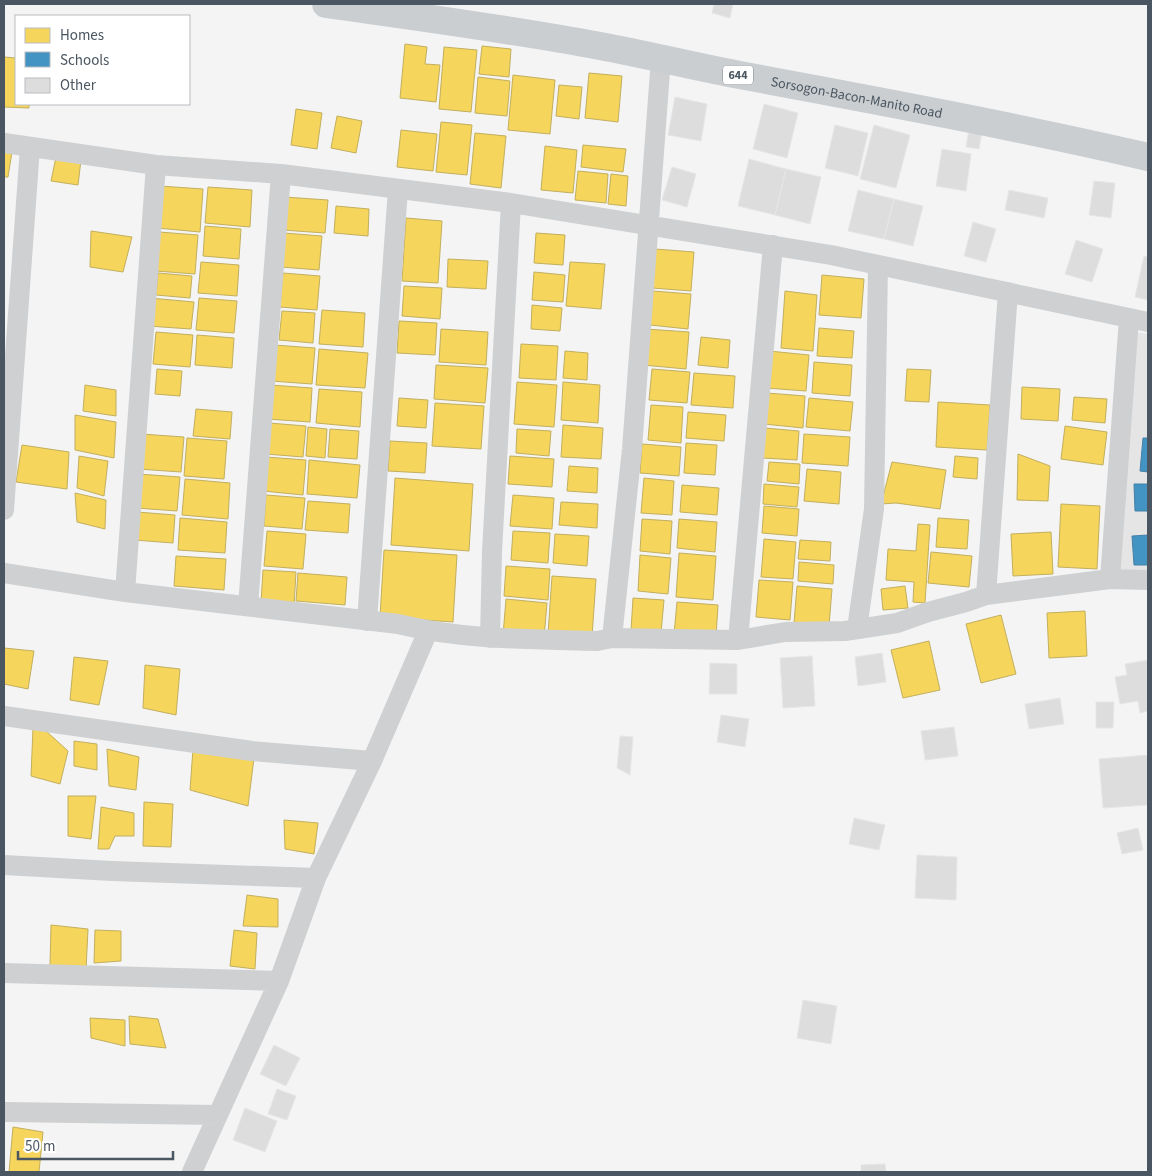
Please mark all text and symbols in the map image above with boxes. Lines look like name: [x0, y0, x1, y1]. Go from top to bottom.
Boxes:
legend: [15, 15, 190, 105]
text: Homes: [60, 25, 104, 46]
text: Schools: [60, 50, 109, 71]
road number: 644: [723, 66, 753, 84]
street label: Sorsogon-Bacon-Manito Road: [769, 72, 944, 124]
text: Other: [60, 75, 97, 96]
scale bar: [18, 1128, 172, 1160]
text: 50 m: [25, 1136, 55, 1157]

